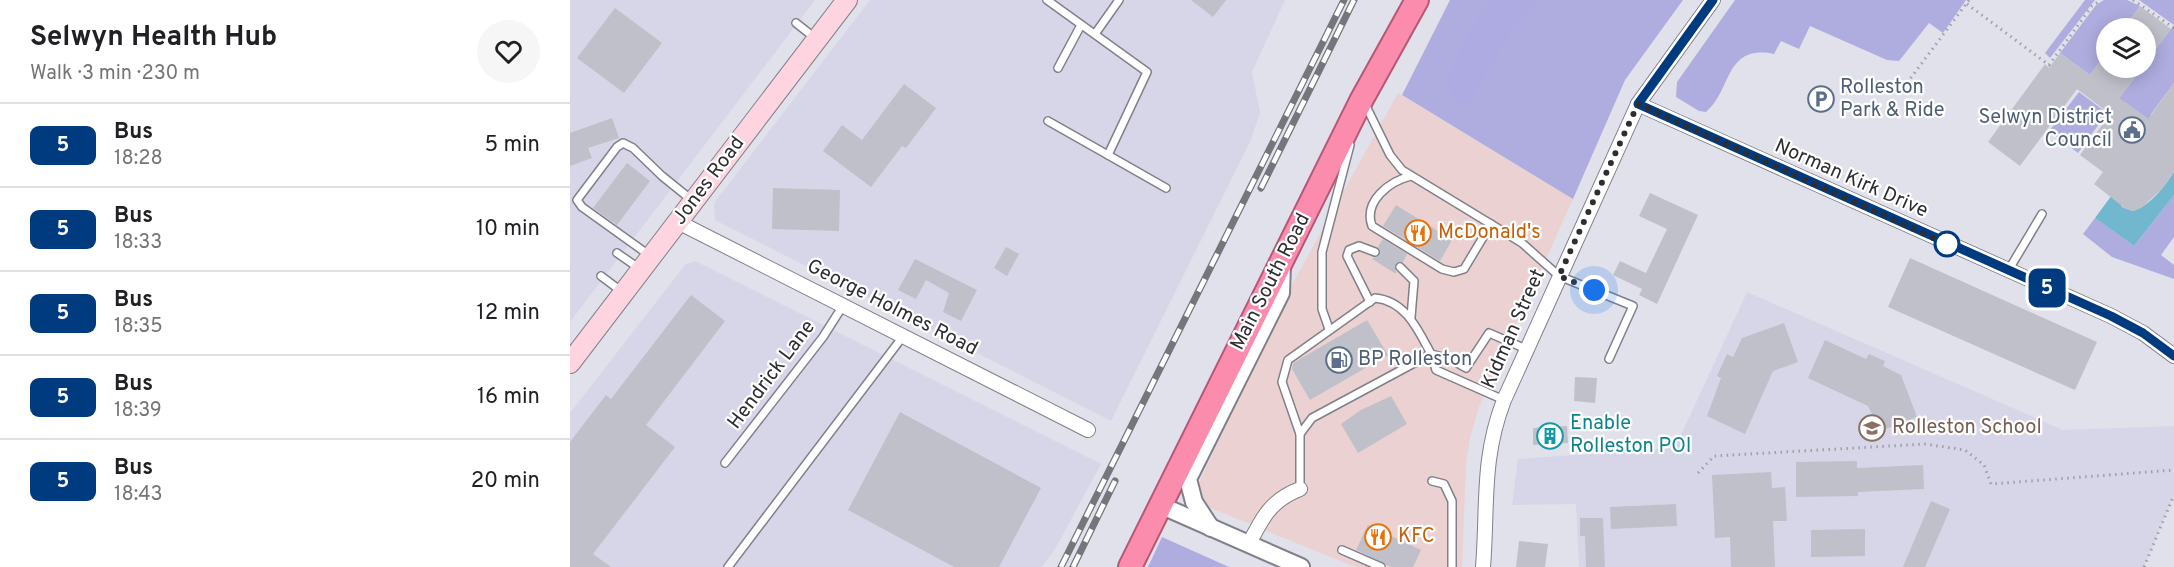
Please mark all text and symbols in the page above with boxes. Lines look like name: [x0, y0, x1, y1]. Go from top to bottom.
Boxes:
map controls: [2096, 18, 2156, 78]
button: layers: [2096, 18, 2156, 78]
text: Selwyn Health Hub: [30, 20, 277, 56]
button: heart: [477, 20, 540, 83]
text: Walk · 3 min · 230 m: [30, 61, 200, 87]
place label: Rolleston Park & Ride: [1840, 75, 1945, 124]
parking icon: Rolleston Park & Ride: [1806, 84, 1836, 114]
place label: Selwyn District Council: [1979, 105, 2112, 154]
public building icon: Selwyn District Council: [2117, 115, 2147, 145]
text: Bus: [114, 119, 153, 146]
street label: Jones Road: [667, 131, 751, 231]
text: 5: [57, 132, 69, 159]
text: 5 min: [485, 132, 540, 159]
street label: Norman Kirk Drive: [1770, 133, 1932, 225]
text: 18:28: [114, 146, 163, 172]
text: Bus: [114, 203, 153, 230]
street label: Main South Road: [1225, 209, 1317, 355]
text: 5: [57, 216, 69, 243]
text: 10 min: [476, 216, 540, 243]
restaurant icon: McDonald's: [1403, 218, 1433, 248]
place label: McDonald's: [1438, 220, 1541, 246]
text: 18:33: [114, 230, 162, 256]
unlabelled marker: [1934, 231, 1960, 257]
street label: George Holmes Road: [802, 254, 982, 362]
street label: Kidman Street: [1476, 265, 1552, 393]
line badge: 5: [2028, 268, 2066, 308]
your location: [1579, 275, 1609, 305]
text: 5: [2041, 275, 2053, 302]
text: Bus: [114, 287, 153, 314]
text: 5: [57, 300, 69, 327]
text: 12 min: [477, 300, 540, 327]
text: 18:35: [114, 314, 163, 340]
street label: Hendrick Lane: [722, 315, 822, 435]
fuel station icon: BP Rolleston: [1324, 345, 1354, 375]
place label: BP Rolleston: [1358, 347, 1472, 373]
text: Bus: [114, 371, 153, 398]
text: 5: [57, 384, 69, 411]
text: 16 min: [477, 384, 540, 411]
text: 18:39: [114, 398, 162, 424]
place label: Enable Rolleston POI: [1570, 411, 1691, 460]
school or university icon: Rolleston School: [1857, 413, 1887, 443]
place label: Rolleston School: [1892, 415, 2042, 441]
building icon: Enable Rolleston POI: [1535, 421, 1565, 451]
text: Bus: [114, 455, 153, 482]
text: 5: [57, 468, 69, 495]
text: 20 min: [471, 468, 540, 495]
text: 18:43: [114, 482, 163, 508]
restaurant icon: KFC: [1363, 522, 1393, 552]
place label: KFC: [1398, 524, 1435, 550]

